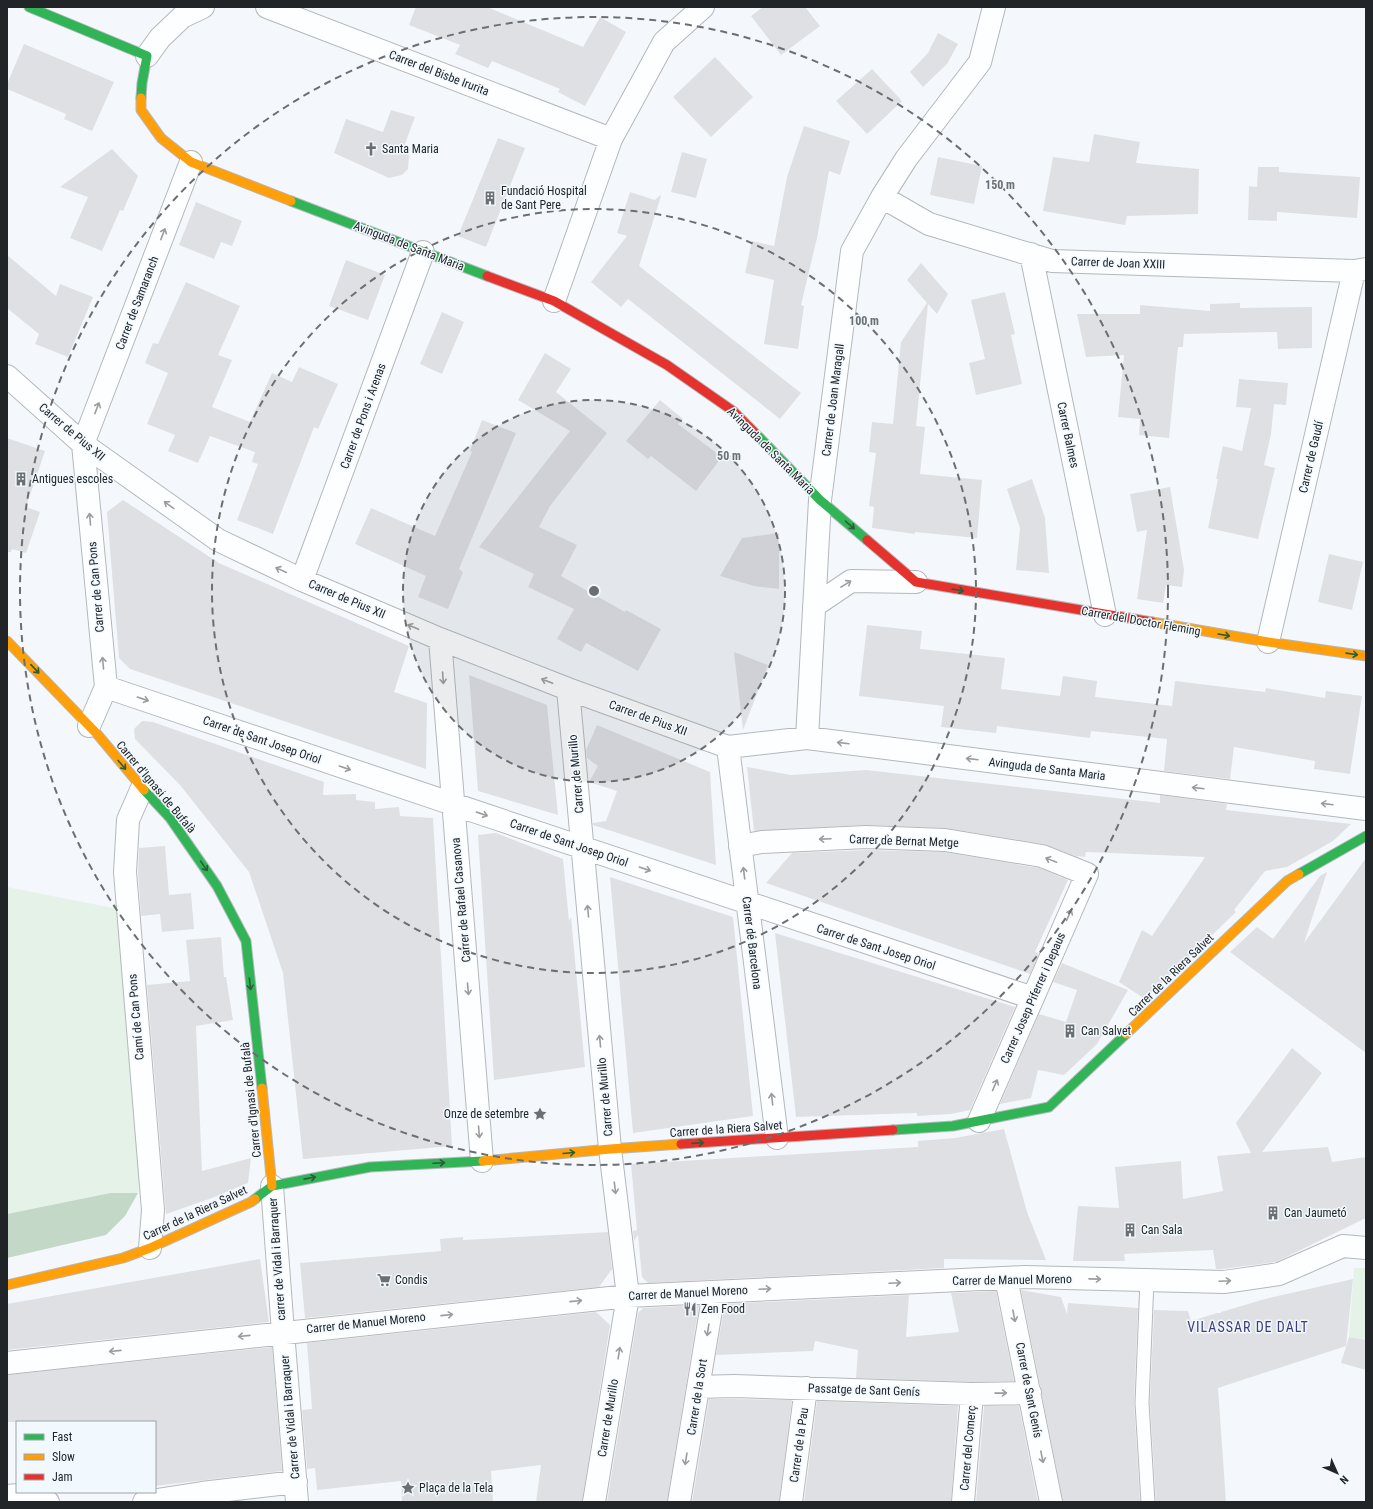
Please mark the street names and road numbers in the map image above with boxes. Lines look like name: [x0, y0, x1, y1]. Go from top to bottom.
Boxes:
street label: Carrer del Bisbe Irurita: [387, 47, 491, 99]
street label: Avinguda de Santa Maria: [352, 218, 467, 274]
street label: Carrer de Samaranch: [113, 254, 161, 352]
street label: Carrer de Joan XXIII: [1071, 254, 1165, 272]
street label: Carrer de Joan Maragall: [819, 343, 847, 457]
street label: Carrer de Pons i Arenas: [337, 361, 389, 471]
street label: Carrer de Pius XII: [36, 400, 108, 464]
street label: Carrer Balmes: [1054, 401, 1082, 469]
street label: Avinguda de Santa Maria: [724, 404, 818, 498]
street label: Carrer de Gaudí: [1296, 418, 1326, 494]
street label: Carrer de Can Pons: [85, 541, 107, 633]
street label: Carrer de Pius XII: [306, 577, 388, 621]
street label: Carrer del Doctor Fleming: [1080, 604, 1202, 638]
street label: Carrer de Pius XII: [607, 697, 689, 739]
street label: Carrer de Sant Josep Oriol: [201, 713, 323, 767]
street label: Carrer de Murillo: [566, 734, 586, 814]
street label: Carrer d'Ignasi de Bufalà: [113, 738, 199, 836]
street label: Avinguda de Santa Maria: [988, 755, 1106, 783]
street label: Carrer de Sant Josep Oriol: [508, 816, 630, 870]
street label: Carrer de Bernat Metge: [849, 832, 959, 850]
street label: Carrer de Rafael Casanova: [449, 837, 473, 963]
street label: Carrer de Barcelona: [739, 896, 765, 990]
street label: Carrer de Sant Josep Oriol: [815, 921, 937, 973]
street label: Carrer Josep Piferrer i Depaus: [998, 930, 1068, 1066]
street label: Carrer de la Riera Salvet: [1125, 930, 1217, 1019]
street label: Camí de Can Pons: [125, 973, 147, 1061]
street label: Carrer d'Ignasi de Bufalà: [238, 1041, 264, 1158]
street label: Carrer de Murillo: [595, 1057, 615, 1137]
street label: Carrer de la Riera Salvet: [669, 1118, 783, 1140]
street label: Carrer de la Riera Salvet: [141, 1183, 250, 1243]
street label: carrer de Vidal i Barraquer: [266, 1197, 288, 1321]
street label: Carrer de Manuel Moreno: [952, 1272, 1072, 1288]
street label: Carrer de Manuel Moreno: [628, 1283, 748, 1303]
street label: Carrer de Manuel Moreno: [306, 1310, 426, 1336]
street label: Carrer de Sant Genís: [1013, 1341, 1045, 1439]
street label: Carrer de Vidal i Barraquer: [278, 1354, 302, 1480]
street label: Carrer de la Sort: [684, 1357, 710, 1436]
street label: Carrer de Murillo: [595, 1378, 621, 1458]
street label: Passatge de Sant Genís: [808, 1381, 920, 1399]
street label: Carrer del Comerç: [957, 1404, 979, 1491]
street label: Carrer de la Pau: [787, 1406, 811, 1483]

